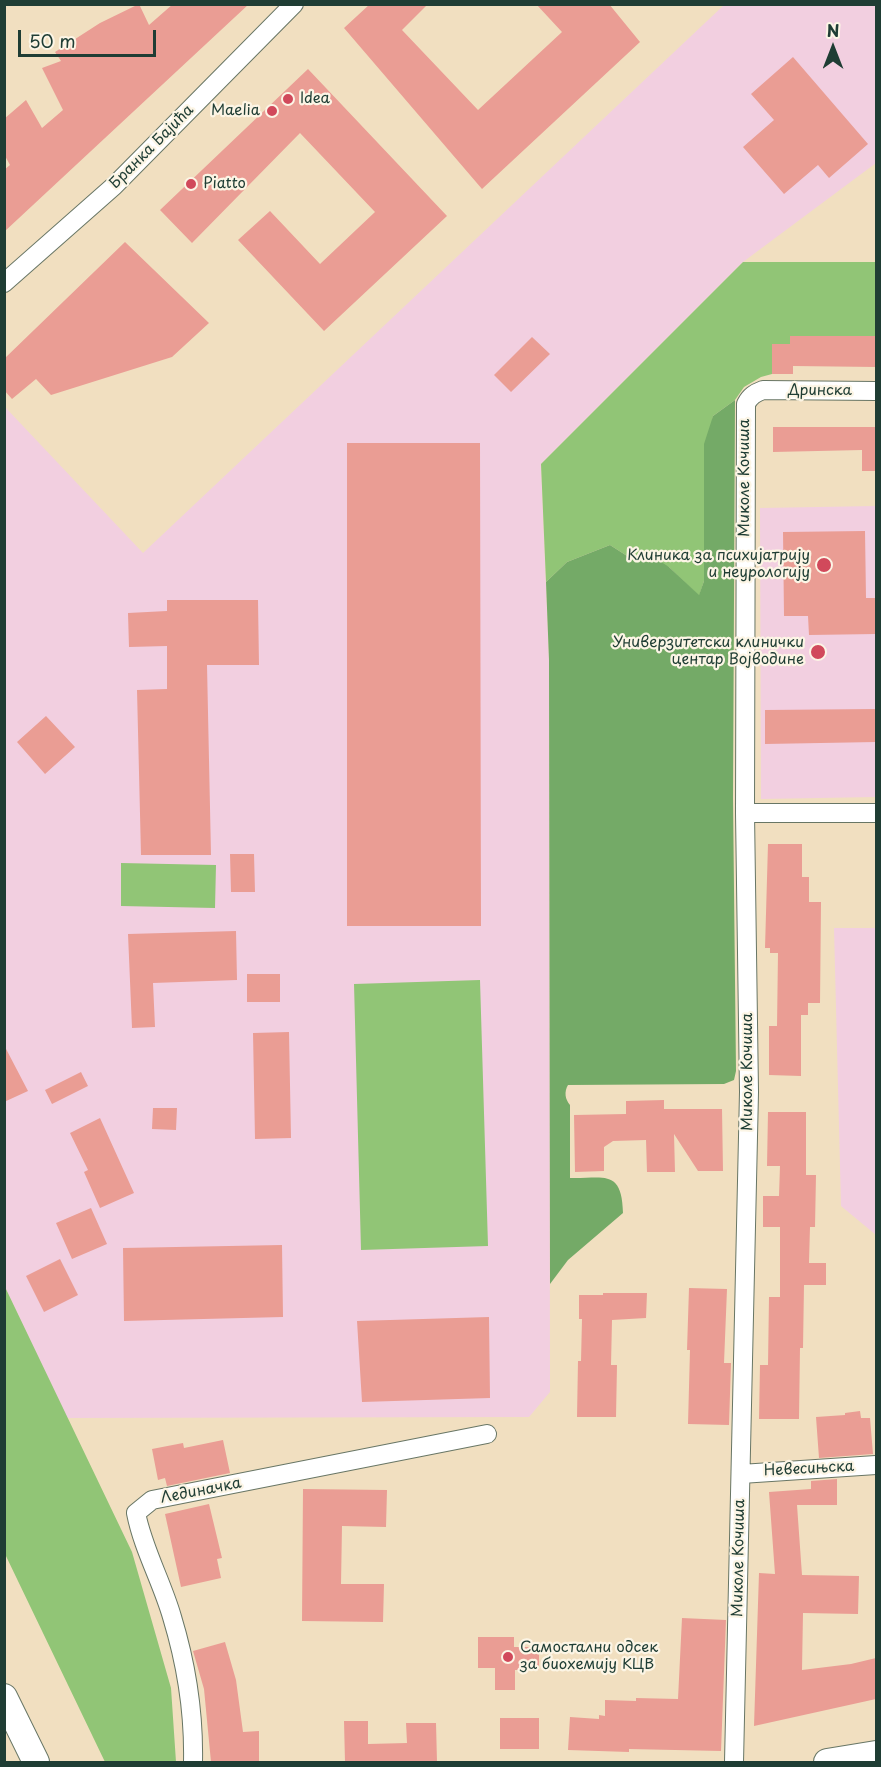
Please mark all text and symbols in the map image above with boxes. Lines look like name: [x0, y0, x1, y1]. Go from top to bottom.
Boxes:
scale bar: [21, 18, 159, 56]
north arrow: [803, 18, 863, 78]
text: N: [827, 18, 839, 42]
text: 50 m: [29, 27, 76, 54]
place label: Idea: [300, 90, 330, 108]
marker: Idea: [281, 92, 295, 106]
street label: Бранка Бајића: [106, 101, 198, 193]
place label: Maelia: [211, 102, 260, 120]
marker: Maelia: [265, 104, 279, 118]
place label: Piatto: [203, 175, 246, 193]
marker: Piatto: [184, 177, 198, 191]
street label: Дринска: [788, 382, 852, 400]
street label: Миколе Кочиша: [736, 419, 754, 537]
place label: Клиника за психијатрију и неурологију: [627, 547, 810, 582]
marker: Клиника за психијатрију и неурологију: [815, 556, 833, 574]
place label: Универзитетски клинички центар Војводине: [612, 634, 804, 669]
marker: Универзитетски клинички центар Војводине: [809, 643, 827, 661]
street label: Миколе Кочиша: [739, 1013, 757, 1131]
street label: Невесињска: [763, 1458, 855, 1480]
street label: Лединачка: [159, 1474, 243, 1508]
street label: Миколе Кочиша: [729, 1499, 749, 1617]
place label: Самостални одсек за биохемију КЦВ: [520, 1639, 658, 1674]
marker: Самостални одсек за биохемију КЦВ: [501, 1650, 515, 1664]

